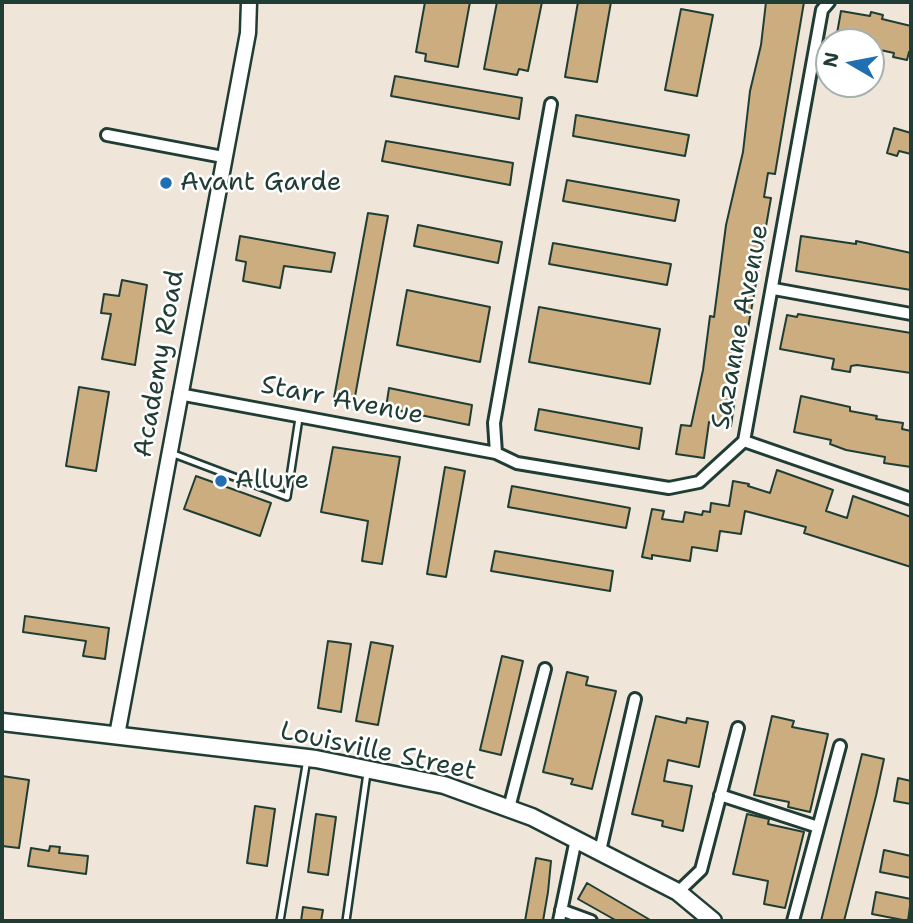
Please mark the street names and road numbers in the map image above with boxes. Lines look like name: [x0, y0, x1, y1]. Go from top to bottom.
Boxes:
street label: Sazanne Avenue: [706, 222, 776, 432]
street label: Academy Road: [128, 268, 192, 460]
street label: Starr Avenue: [258, 370, 426, 432]
street label: Louisville Street: [277, 716, 479, 788]

